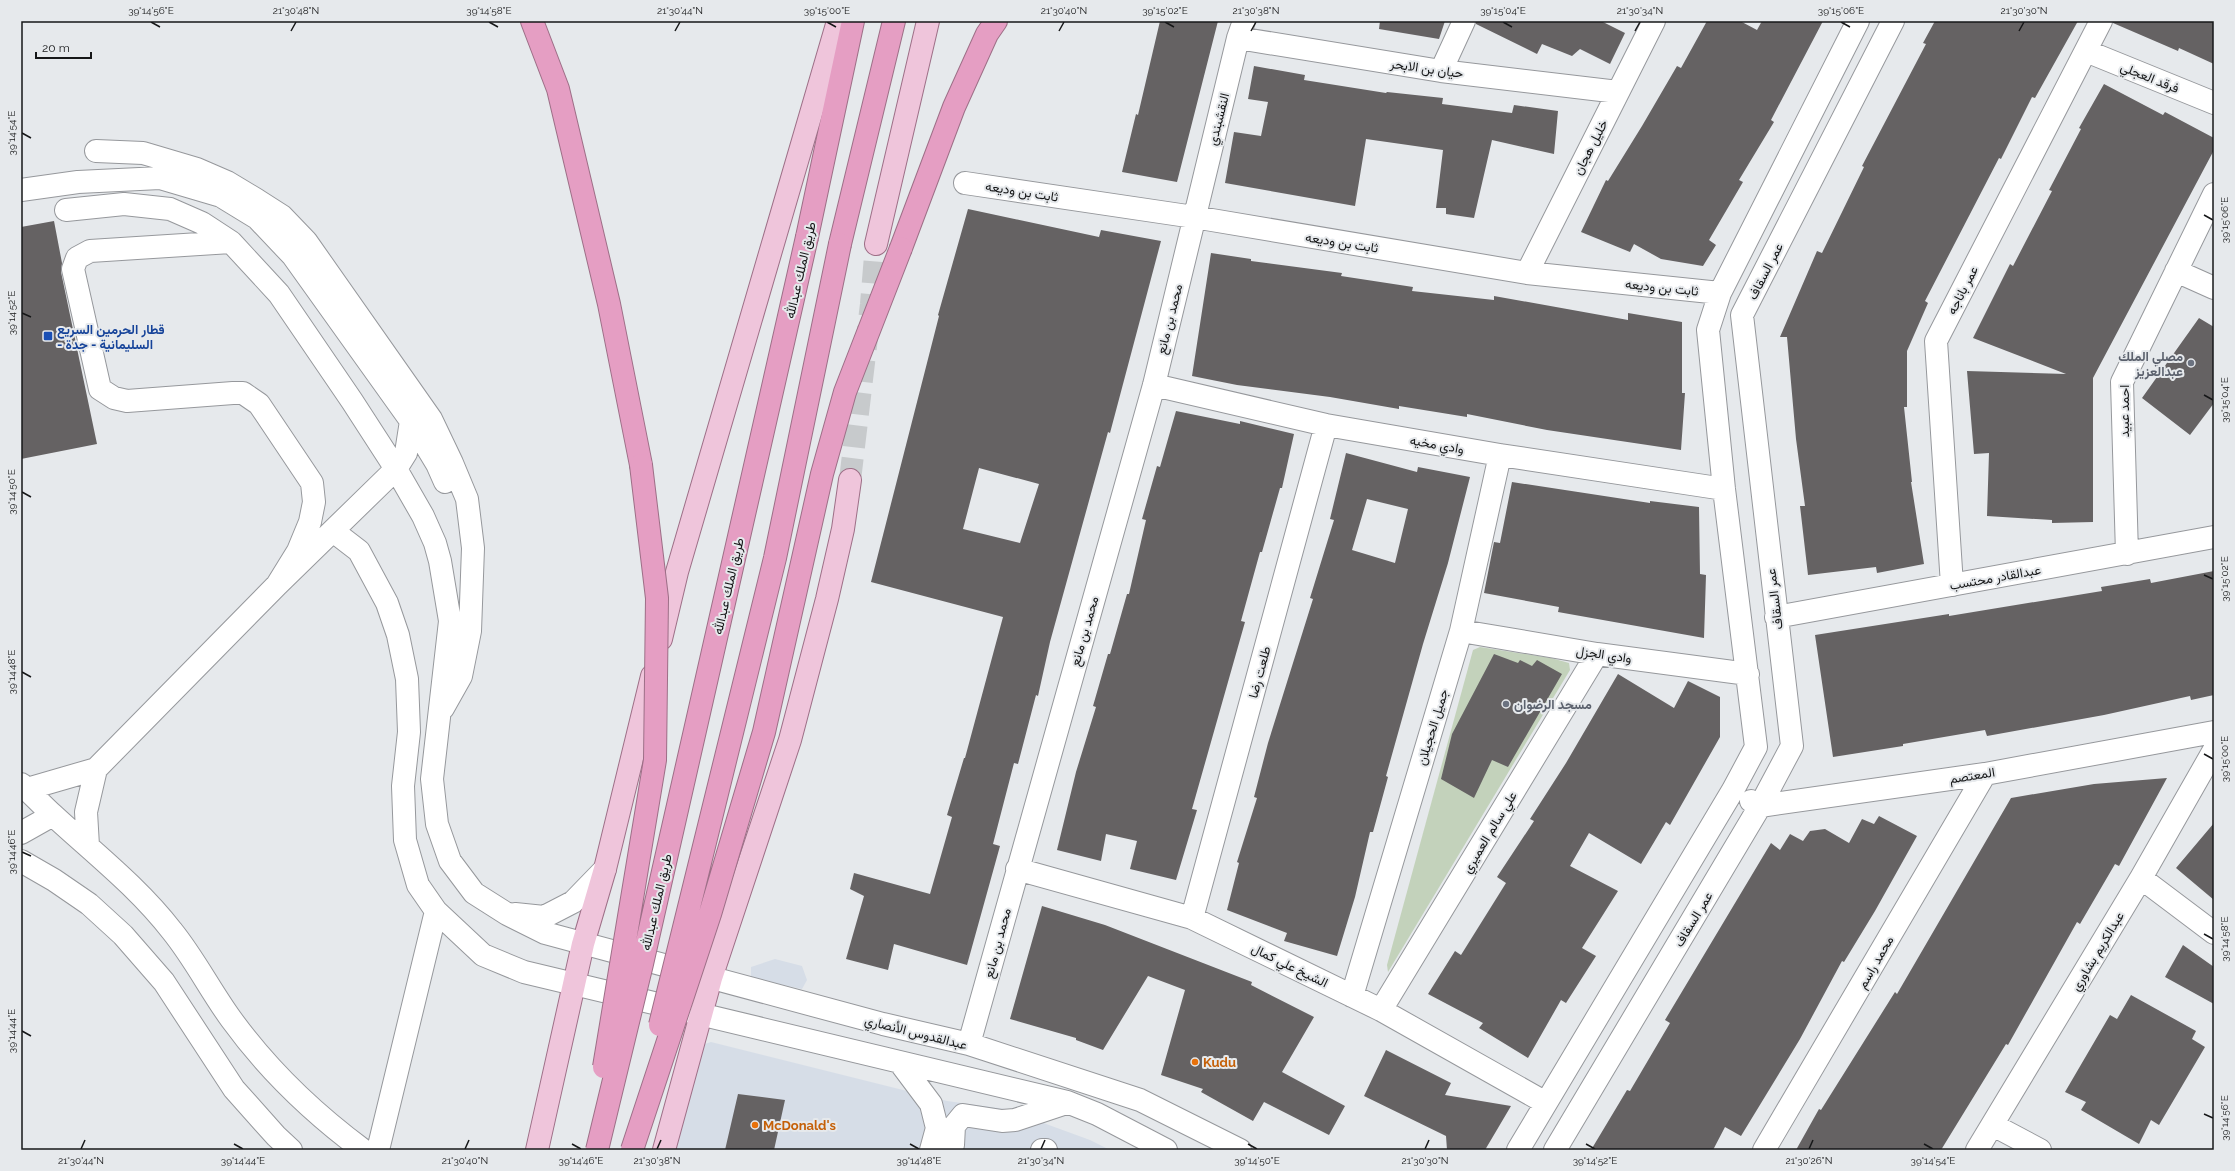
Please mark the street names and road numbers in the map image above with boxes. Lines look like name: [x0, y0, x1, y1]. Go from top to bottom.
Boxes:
street label: حيان بن الابحر: [1388, 56, 1465, 82]
street label: فرقد العجلي: [2117, 59, 2181, 99]
street label: النقشبندي: [1205, 91, 1235, 148]
street label: خليل هجان: [1570, 117, 1612, 178]
street label: ثابت بن وديعه: [984, 178, 1059, 206]
street label: طريق الملك عبدالله: [782, 220, 820, 320]
street label: ثابت بن وديعه: [1304, 229, 1379, 257]
street label: عمر السقاف: [1745, 240, 1787, 302]
street label: عمر باناجه: [1944, 263, 1982, 317]
street label: ثابت بن وديعه: [1624, 276, 1699, 300]
street label: محمد بن مانع: [1154, 282, 1187, 356]
street label: احمد عبيد: [2117, 385, 2132, 437]
street label: وادي مخيه: [1408, 432, 1465, 460]
street label: طريق الملك عبدالله: [710, 536, 748, 636]
street label: عبدالقادر محتسب: [1948, 562, 2042, 594]
street label: عمر السقاف: [1763, 567, 1787, 630]
street label: محمد بن مانع: [1067, 594, 1104, 668]
street label: وادي الجزل: [1575, 643, 1633, 669]
street label: طلعت رضا: [1245, 645, 1275, 700]
street label: جميل الحجيلان: [1414, 687, 1452, 767]
street label: المعتصم: [1948, 765, 1996, 787]
street label: علي سالم العميري: [1459, 789, 1522, 877]
street label: طريق الملك عبدالله: [638, 852, 676, 952]
street label: عمر السقاف: [1671, 889, 1717, 950]
street label: محمد بن مانع: [981, 906, 1016, 980]
street label: عبدالكريم بشاوري: [2068, 909, 2130, 995]
street label: محمد راسم: [1854, 933, 1897, 992]
street label: الشيخ علي كمال: [1248, 941, 1330, 993]
street label: عبدالقدوس الأنصاري: [862, 1012, 969, 1055]

